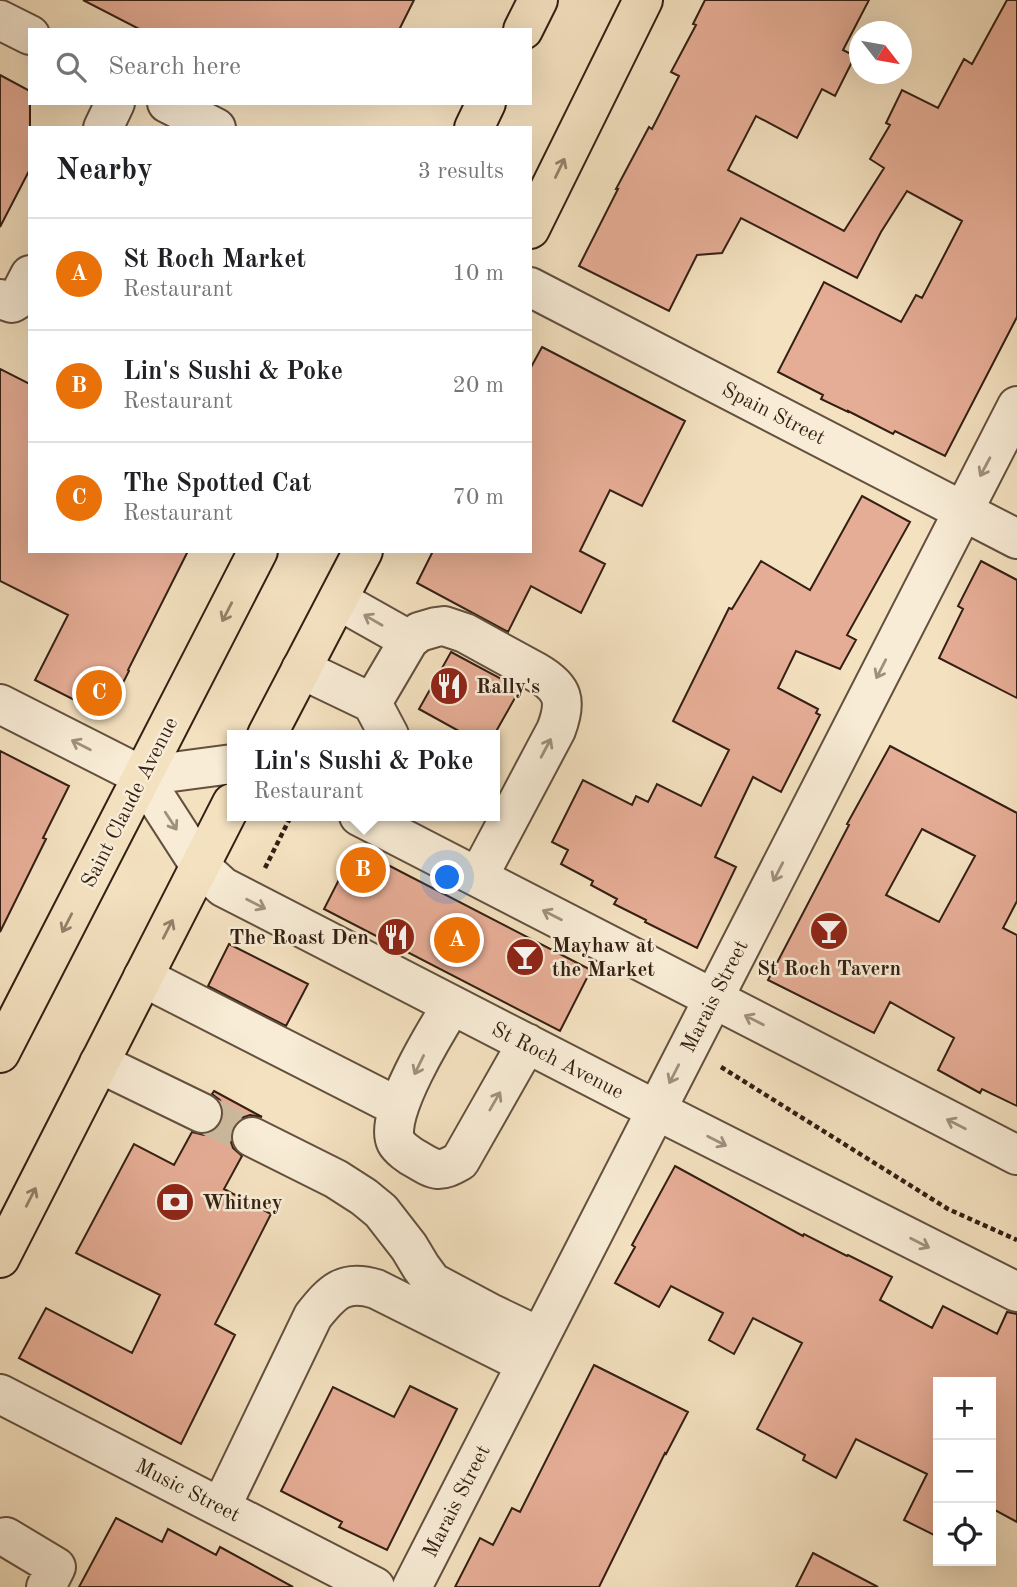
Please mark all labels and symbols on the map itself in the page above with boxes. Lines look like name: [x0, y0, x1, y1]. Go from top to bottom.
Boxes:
north arrow: [849, 21, 912, 84]
one-way arrow: [554, 158, 568, 179]
street label: Spain Street: [718, 379, 828, 449]
one-way arrow: [978, 456, 992, 477]
one-way arrow: [219, 601, 233, 622]
one-way arrow: [364, 613, 384, 627]
one-way arrow: [874, 658, 888, 679]
restaurant icon: Rally's: [428, 665, 470, 707]
pin: C: [76, 667, 122, 719]
place label: Rally's: [476, 677, 540, 698]
street label: Saint Claude Avenue: [78, 714, 182, 891]
one-way arrow: [71, 738, 92, 752]
one-way arrow: [540, 738, 553, 759]
one-way arrow: [164, 811, 178, 830]
pin: B: [340, 844, 386, 896]
your location: [430, 860, 464, 894]
one-way arrow: [771, 861, 784, 882]
one-way arrow: [245, 897, 265, 911]
one-way arrow: [542, 908, 563, 921]
bar icon: St Roch Tavern: [808, 910, 850, 952]
one-way arrow: [59, 912, 73, 933]
pin: A: [434, 914, 480, 966]
restaurant icon: The Roast Den: [375, 916, 417, 958]
one-way arrow: [161, 919, 175, 940]
place label: The Roast Den: [229, 928, 369, 949]
bar icon: Mayhaw at the Market: [504, 936, 546, 978]
place label: Mayhaw at the Market: [552, 936, 655, 981]
street label: Marais Street: [678, 937, 753, 1056]
place label: St Roch Tavern: [757, 959, 901, 980]
one-way arrow: [744, 1012, 765, 1026]
street label: St Roch Avenue: [488, 1019, 627, 1104]
one-way arrow: [411, 1054, 425, 1075]
one-way arrow: [667, 1063, 681, 1084]
one-way arrow: [488, 1091, 502, 1111]
one-way arrow: [946, 1116, 967, 1130]
one-way arrow: [706, 1134, 727, 1148]
bank icon: Whitney: [154, 1181, 196, 1223]
one-way arrow: [25, 1187, 38, 1208]
place label: Whitney: [202, 1193, 283, 1214]
one-way arrow: [909, 1237, 930, 1251]
street label: Marais Street: [420, 1442, 495, 1561]
street label: Music Street: [132, 1456, 243, 1527]

